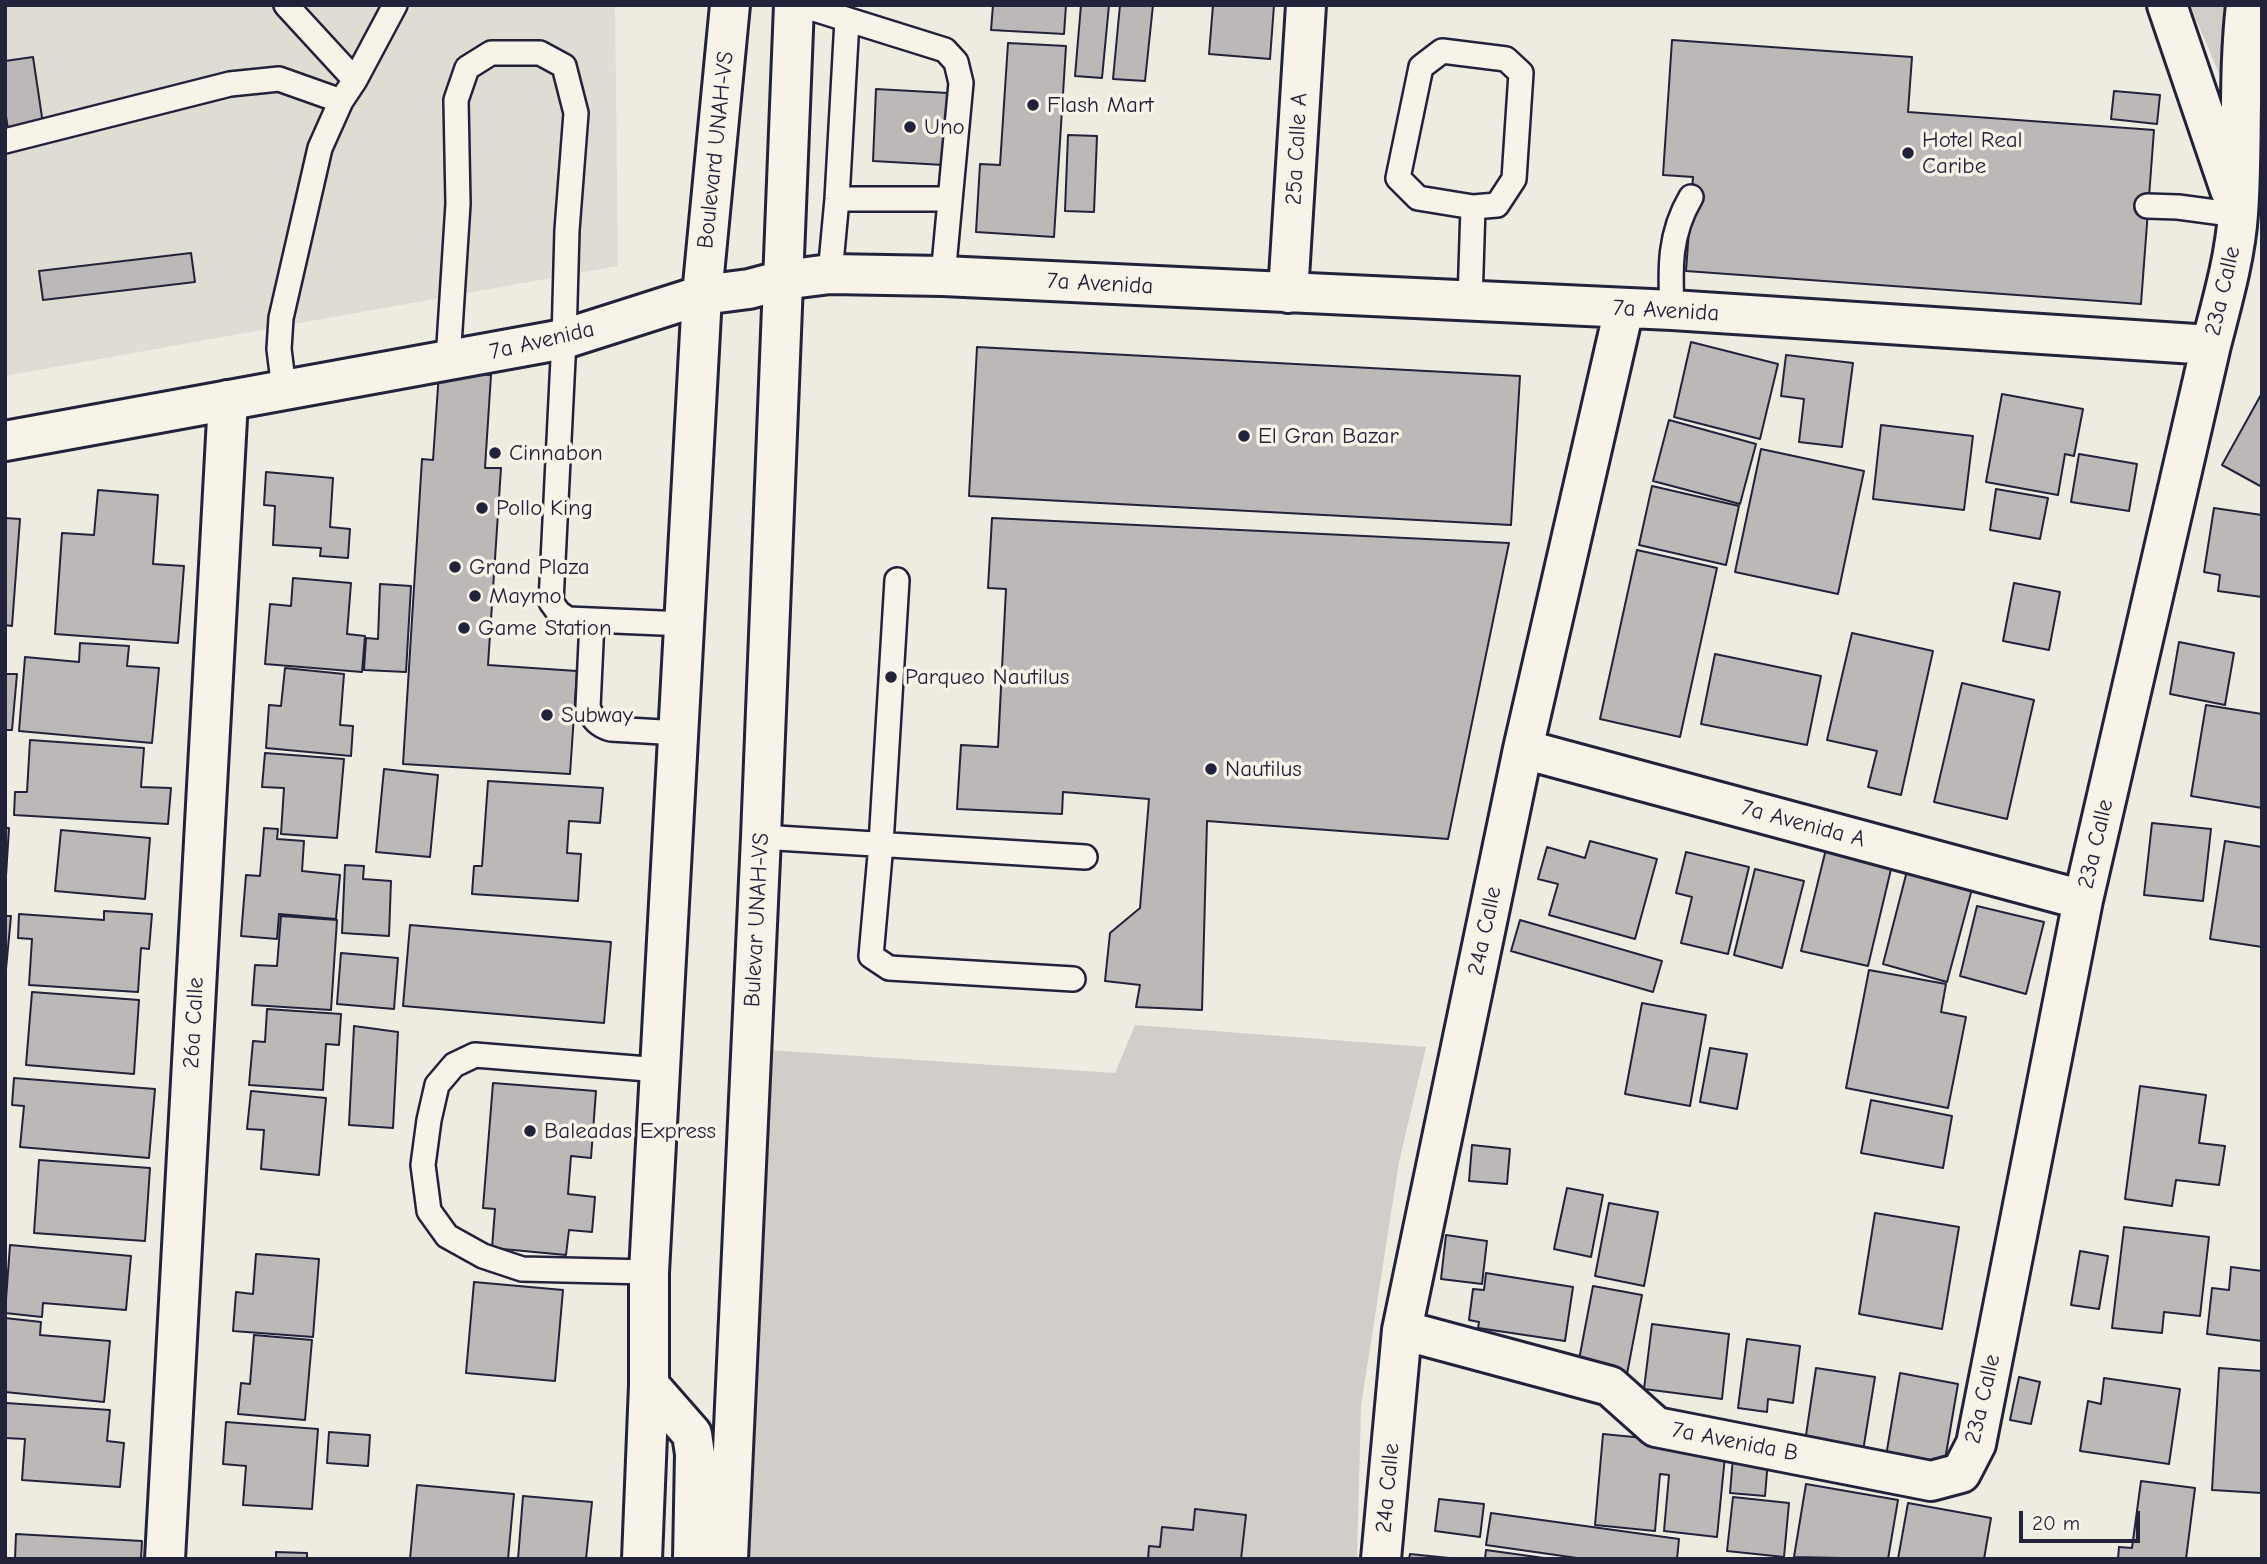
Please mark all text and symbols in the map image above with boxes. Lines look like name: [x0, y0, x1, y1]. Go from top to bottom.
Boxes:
street label: Boulevard UNAH-VS: [692, 50, 740, 250]
place label: Flash Mart: [1047, 91, 1154, 119]
street label: 25a Calle A: [1280, 92, 1314, 206]
marker: Flash Mart: [1025, 97, 1041, 113]
place label: Uno: [924, 113, 965, 141]
marker: Uno: [902, 119, 918, 135]
place label: Hotel Real Caribe: [1922, 126, 2023, 180]
marker: Hotel Real Caribe: [1900, 145, 1916, 161]
street label: 23a Calle: [2199, 244, 2247, 338]
street label: 7a Avenida: [1046, 267, 1154, 301]
street label: 7a Avenida: [1612, 294, 1720, 328]
street label: 7a Avenida: [487, 316, 597, 366]
place label: El Gran Bazar: [1258, 422, 1399, 450]
marker: El Gran Bazar: [1236, 428, 1252, 444]
place label: Cinnabon: [509, 439, 603, 467]
marker: Cinnabon: [487, 445, 503, 461]
place label: Pollo King: [496, 494, 593, 522]
marker: Pollo King: [474, 500, 490, 516]
place label: Grand Plaza: [469, 553, 590, 581]
marker: Grand Plaza: [447, 559, 463, 575]
place label: Maymo: [489, 582, 562, 610]
marker: Maymo: [467, 588, 483, 604]
place label: Game Station: [478, 614, 612, 642]
marker: Game Station: [456, 620, 472, 636]
place label: Parqueo Nautilus: [905, 663, 1069, 691]
marker: Parqueo Nautilus: [883, 669, 899, 685]
place label: Subway: [561, 701, 633, 729]
marker: Subway: [539, 707, 555, 723]
place label: Nautilus: [1225, 755, 1302, 783]
marker: Nautilus: [1203, 761, 1219, 777]
street label: 7a Avenida A: [1738, 794, 1868, 854]
street label: 23a Calle: [2072, 797, 2120, 891]
street label: Bulevar UNAH-VS: [739, 832, 775, 1008]
street label: 24a Calle: [1462, 884, 1508, 978]
street label: 26a Calle: [178, 977, 210, 1069]
place label: Baleadas Express: [544, 1117, 716, 1145]
marker: Baleadas Express: [522, 1123, 538, 1139]
street label: 23a Calle: [1959, 1352, 2007, 1446]
street label: 7a Avenida B: [1669, 1416, 1801, 1468]
street label: 24a Calle: [1370, 1442, 1406, 1534]
scale bar: [2022, 1498, 2143, 1542]
text: 20 m: [2032, 1511, 2080, 1535]

